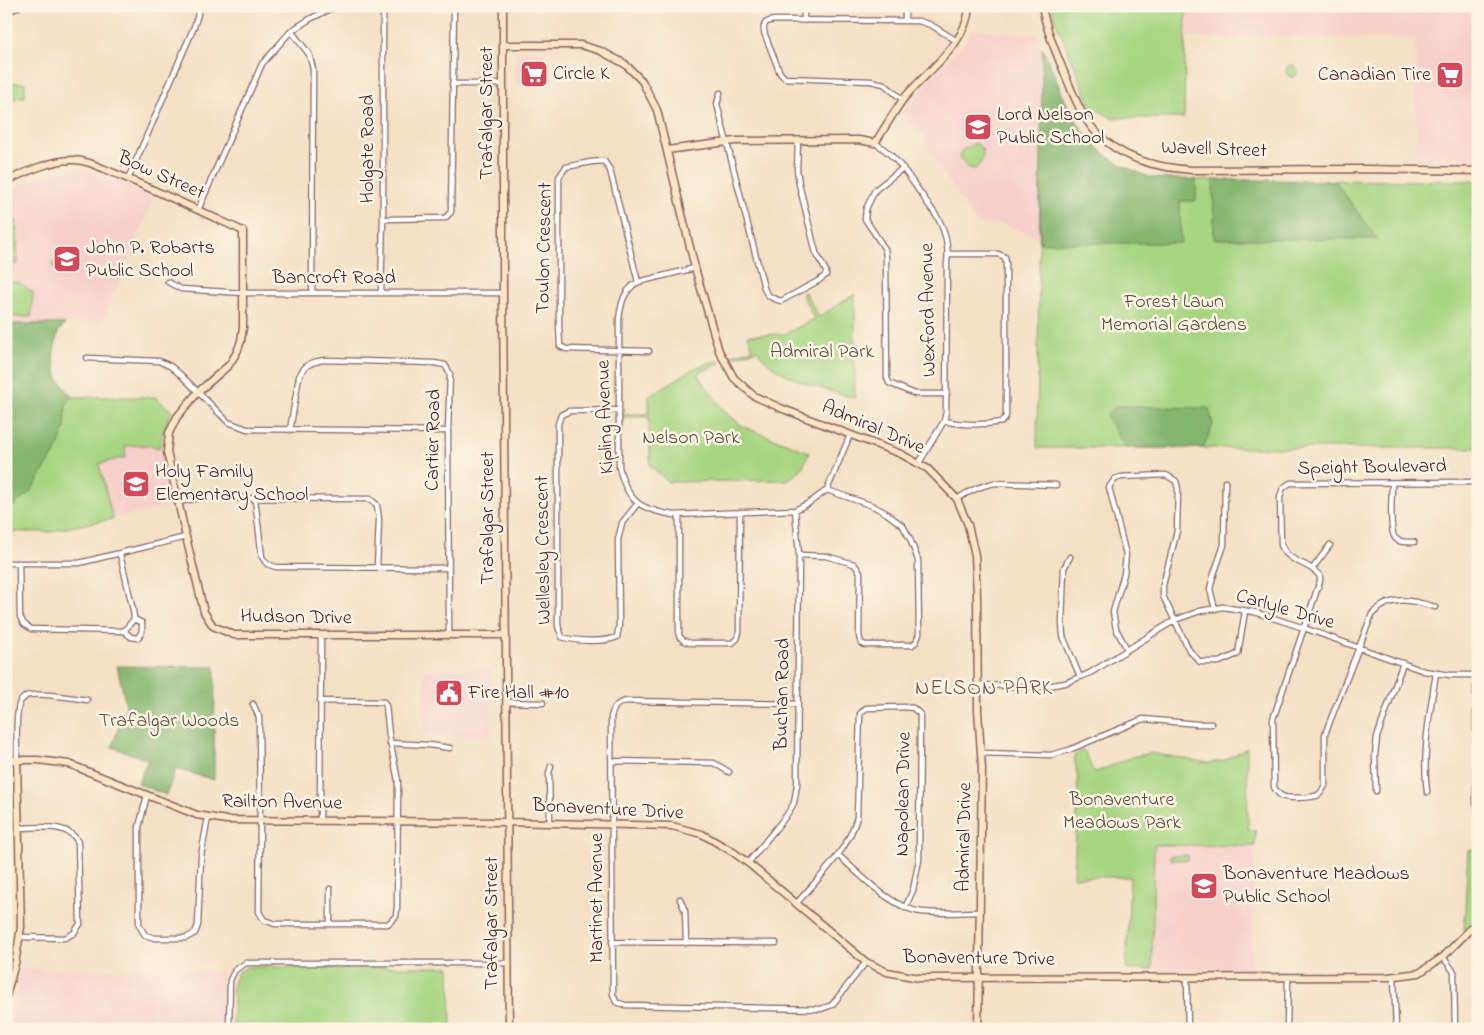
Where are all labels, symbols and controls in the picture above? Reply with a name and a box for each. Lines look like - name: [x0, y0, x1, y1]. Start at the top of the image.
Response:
- street label: Trafalgar Street: [473, 46, 503, 180]
- supermarket icon: Circle K: [519, 59, 549, 89]
- place label: Circle K: [553, 60, 610, 89]
- supermarket icon: Canadian Tire: [1435, 60, 1465, 90]
- place label: Canadian Tire: [1318, 61, 1431, 90]
- street label: Holgate Road: [354, 95, 384, 203]
- place label: Lord Nelson Public School: [997, 101, 1104, 153]
- school or university icon: Lord Nelson Public School: [963, 112, 993, 142]
- street label: Wavell Street: [1161, 134, 1268, 166]
- street label: Bow Street: [112, 144, 209, 208]
- street label: Toulon Crescent: [529, 182, 561, 314]
- place label: John P. Robarts Public School: [86, 234, 215, 286]
- street label: Wexford Avenue: [913, 243, 945, 377]
- school or university icon: John P. Robarts Public School: [52, 244, 82, 274]
- street label: Bancroft Road: [271, 264, 396, 293]
- park label: Forest Lawn Memorial Gardens: [1101, 288, 1247, 340]
- park label: Admiral Park: [770, 338, 874, 367]
- street label: Kipling Avenue: [590, 359, 623, 475]
- street label: Cartier Road: [419, 389, 449, 491]
- street label: Admiral Drive: [817, 393, 929, 463]
- park label: Nelson Park: [642, 424, 740, 453]
- street label: Trafalgar Street: [474, 451, 504, 585]
- street label: Speight Boulevard: [1297, 452, 1447, 485]
- place label: Holy Family Elementary School: [155, 458, 308, 510]
- school or university icon: Holy Family Elementary School: [121, 469, 151, 499]
- street label: Wellesley Crescent: [528, 475, 560, 625]
- street label: Carlyle Drive: [1232, 582, 1338, 638]
- street label: Hudson Drive: [240, 603, 352, 633]
- street label: Buchan Road: [768, 638, 798, 751]
- district label: NELSON PARK: [915, 674, 1053, 704]
- public building icon: Fire Hall #10: [434, 678, 464, 708]
- place label: Fire Hall #10: [467, 679, 570, 708]
- park label: Trafalgar Woods: [99, 707, 239, 737]
- street label: Napolean Drive: [888, 731, 920, 857]
- street label: Admiral Drive: [950, 782, 980, 892]
- park label: Bonaventure Meadows Park: [1063, 786, 1181, 838]
- street label: Railton Avenue: [221, 787, 343, 819]
- street label: Bonaventure Drive: [531, 791, 685, 828]
- street label: Martinet Avenue: [583, 833, 612, 963]
- street label: Trafalgar Street: [478, 856, 508, 990]
- place label: Bonaventure Meadows Public School: [1222, 860, 1410, 912]
- school or university icon: Bonaventure Meadows Public School: [1189, 871, 1219, 901]
- street label: Bonaventure Drive: [902, 943, 1055, 975]

